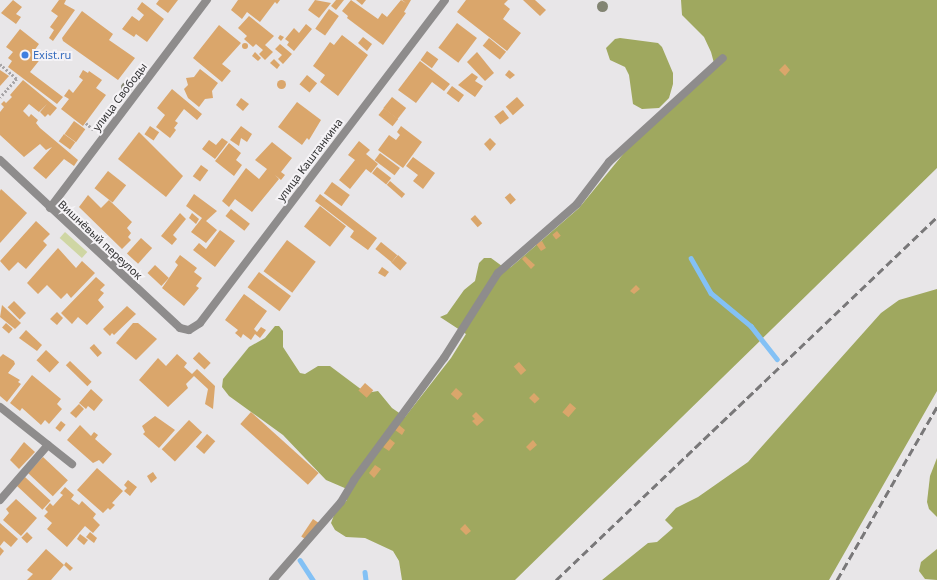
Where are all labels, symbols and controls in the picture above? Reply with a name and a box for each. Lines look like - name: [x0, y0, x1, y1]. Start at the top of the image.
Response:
- place label: Exist.ru: [33, 48, 71, 62]
- marker: Exist.ru: [20, 50, 30, 60]
- street label: улица Свободы: [90, 60, 150, 134]
- street label: улица Каштанкина: [275, 116, 345, 204]
- street label: Вишнёвый переулок: [55, 198, 145, 282]

